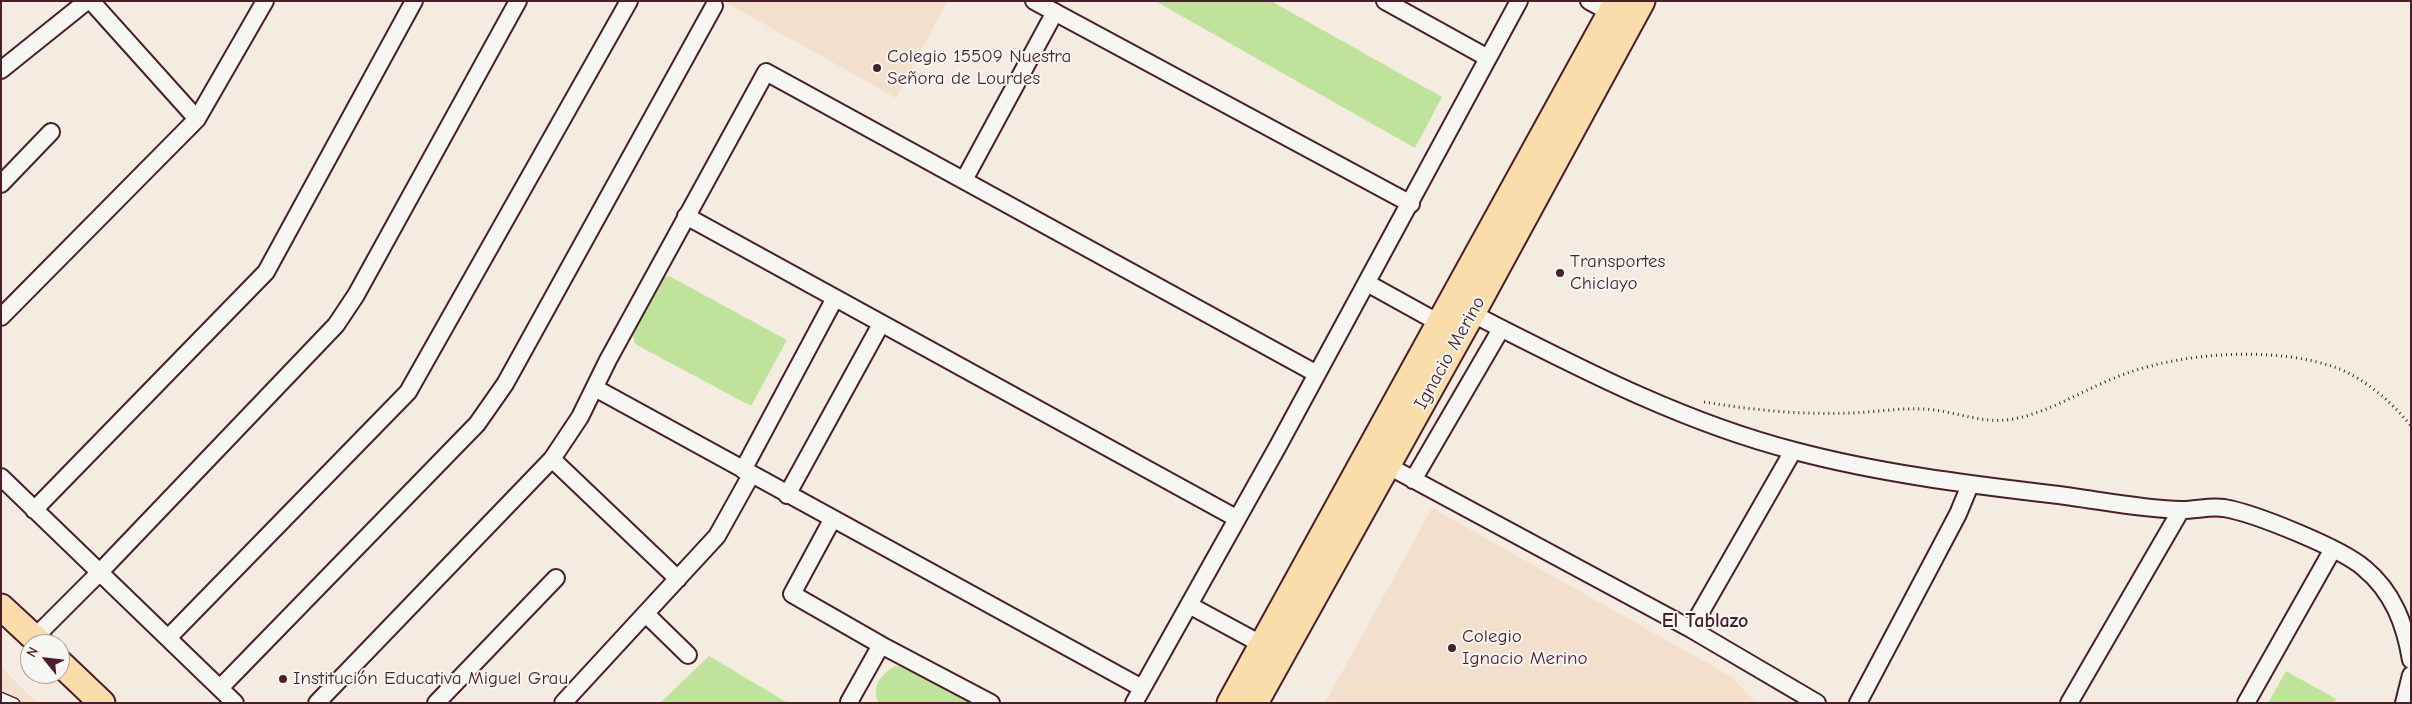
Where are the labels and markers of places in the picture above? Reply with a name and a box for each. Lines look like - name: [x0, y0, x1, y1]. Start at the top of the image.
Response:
- place label: Colegio 15509 Nuestra Señora de Lourdes: [887, 46, 1071, 90]
- marker: Colegio 15509 Nuestra Señora de Lourdes: [871, 62, 883, 74]
- place label: Transportes Chiclayo: [1570, 251, 1665, 295]
- marker: Transportes Chiclayo: [1554, 267, 1566, 279]
- place label: Colegio Ignacio Merino: [1462, 626, 1588, 670]
- marker: Colegio Ignacio Merino: [1446, 642, 1458, 654]
- place label: Institución Educativa Miguel Grau: [293, 668, 568, 690]
- marker: Institución Educativa Miguel Grau: [277, 673, 289, 685]

